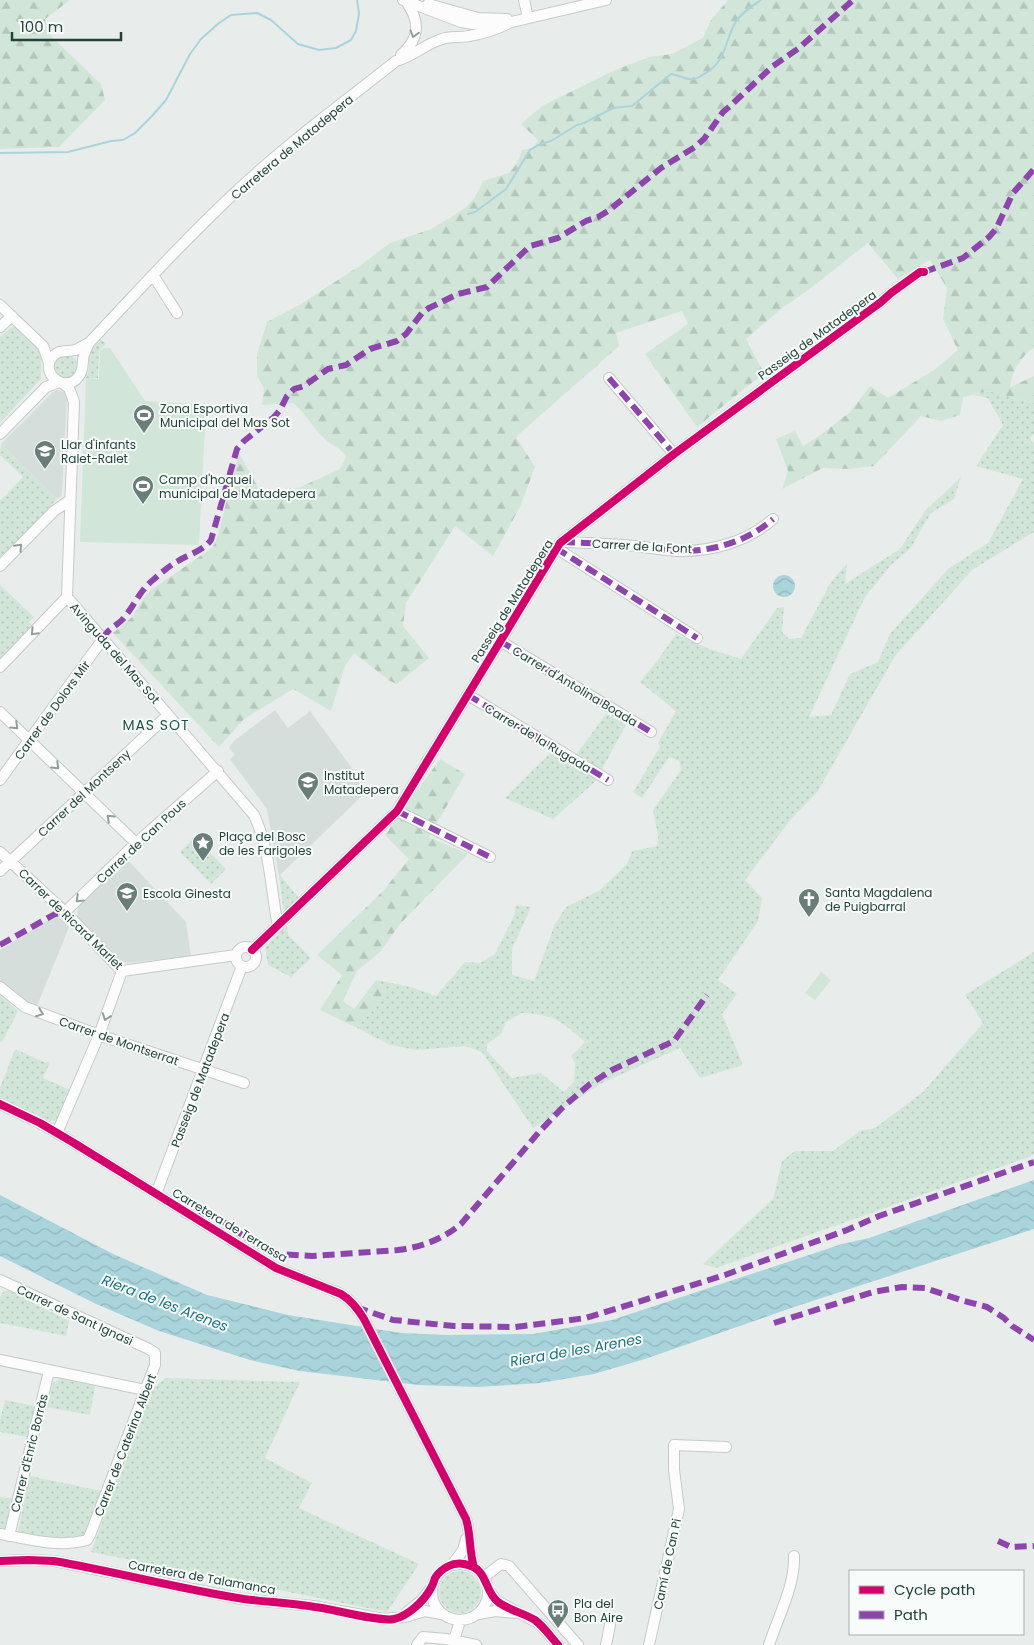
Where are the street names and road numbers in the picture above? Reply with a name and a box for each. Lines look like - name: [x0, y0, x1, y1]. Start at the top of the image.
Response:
- street label: Carretera de Matadepera: [227, 91, 357, 203]
- street label: Passeig de Matadepera: [754, 286, 880, 384]
- street label: Carrer de la Font: [591, 535, 693, 557]
- street label: Passeig de Matadepera: [467, 536, 557, 666]
- street label: Avinguda del Mas Sot: [66, 599, 164, 707]
- street label: Carrer d'Antolina Boada: [509, 642, 641, 730]
- street label: Carrer de Dolors Mir: [10, 657, 94, 763]
- street label: Carrer de la Rugada: [481, 699, 595, 777]
- street label: Carrer del Montseny: [34, 745, 134, 841]
- street label: Carrer de Can Pous: [92, 795, 190, 887]
- street label: Carrer de Ricard Marlet: [15, 864, 127, 974]
- street label: Passeig de Matadepera: [167, 1010, 233, 1150]
- street label: Carrer de Montserrat: [57, 1013, 181, 1069]
- street label: Carretera de Terrassa: [169, 1184, 291, 1266]
- street label: Carrer de Sant Ignasi: [14, 1281, 136, 1349]
- street label: Carrer de Caterina Albert: [90, 1371, 160, 1519]
- street label: Carrer d'Enric Borràs: [6, 1392, 52, 1514]
- street label: Camí de Can Pi: [649, 1517, 685, 1611]
- street label: Carretera de Talamanca: [127, 1556, 277, 1598]

